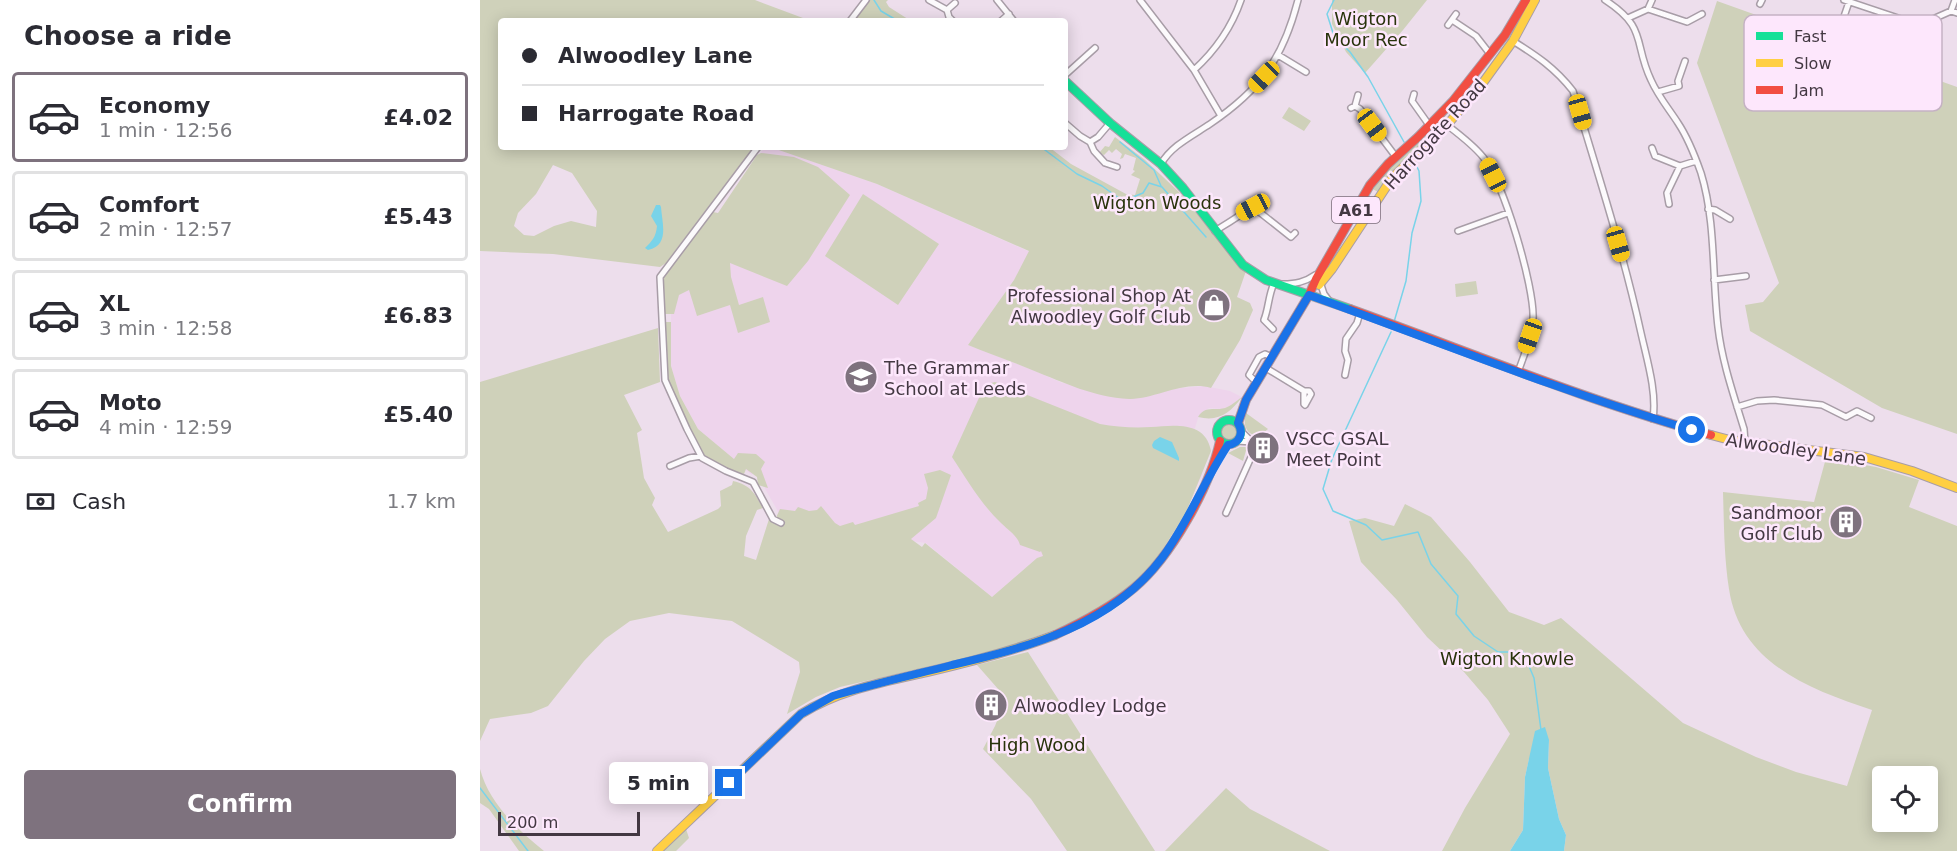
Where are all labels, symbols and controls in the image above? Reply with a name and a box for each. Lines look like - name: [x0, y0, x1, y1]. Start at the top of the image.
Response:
- park label: Wigton Moor Rec: [1324, 8, 1408, 50]
- legend: [1744, 15, 1942, 111]
- text: Choose a ride: [24, 20, 232, 51]
- text: Fast: [1794, 27, 1826, 46]
- text: Alwoodley Lane: [558, 43, 753, 68]
- text: Slow: [1794, 54, 1831, 73]
- car: [1245, 58, 1283, 96]
- street label: Harrogate Road: [1380, 75, 1490, 193]
- text: Jam: [1793, 81, 1824, 100]
- icon: car: [27, 90, 81, 144]
- car: [1566, 92, 1594, 132]
- text: Economy: [99, 93, 210, 118]
- text: Harrogate Road: [558, 101, 754, 126]
- text: £4.02: [383, 105, 453, 130]
- car: [1354, 105, 1390, 145]
- text: 1 min · 12:56: [99, 118, 233, 142]
- car: [1477, 155, 1509, 195]
- icon: car: [27, 189, 81, 243]
- car: [1233, 191, 1273, 223]
- text: Comfort: [99, 192, 199, 217]
- park label: Wigton Woods: [1093, 192, 1221, 213]
- road number: A61: [1332, 197, 1380, 223]
- text: £5.43: [383, 204, 453, 229]
- text: 2 min · 12:57: [99, 217, 233, 241]
- car: [1604, 224, 1632, 264]
- place label: Professional Shop At Alwoodley Golf Club: [1007, 285, 1191, 327]
- shop icon: Professional Shop At Alwoodley Golf Club: [1196, 287, 1232, 323]
- icon: car: [27, 288, 81, 342]
- text: XL: [99, 291, 130, 316]
- text: £6.83: [383, 303, 453, 328]
- text: 3 min · 12:58: [99, 316, 233, 340]
- car: [1516, 316, 1544, 356]
- place label: The Grammar School at Leeds: [883, 357, 1026, 399]
- school or university icon: The Grammar School at Leeds: [843, 359, 879, 395]
- icon: car: [27, 387, 81, 441]
- text: Moto: [99, 390, 162, 415]
- text: £5.40: [383, 402, 453, 427]
- text: 4 min · 12:59: [99, 415, 233, 439]
- route start: [1678, 416, 1705, 443]
- place label: VSCC GSAL Meet Point: [1286, 428, 1389, 470]
- street label: Alwoodley Lane: [1724, 429, 1868, 469]
- building icon: VSCC GSAL Meet Point: [1245, 430, 1281, 466]
- icon: cash: [24, 485, 57, 518]
- text: Cash: [72, 489, 126, 514]
- text: 1.7 km: [387, 489, 456, 513]
- place label: Sandmoor Golf Club: [1731, 502, 1824, 544]
- building icon: Sandmoor Golf Club: [1828, 504, 1864, 540]
- park label: Wigton Knowle: [1440, 648, 1574, 669]
- building icon: Alwoodley Lodge: [973, 687, 1009, 723]
- place label: Alwoodley Lodge: [1014, 695, 1167, 716]
- park label: High Wood: [988, 734, 1086, 755]
- callout: 5 min: [609, 762, 708, 804]
- map controls: [1872, 766, 1938, 832]
- button: locate: [1872, 766, 1938, 832]
- route end: [715, 769, 742, 796]
- button: Confirm: [24, 770, 456, 839]
- text: 5 min: [627, 771, 690, 795]
- scale bar: [498, 809, 640, 836]
- text: 200 m: [507, 813, 558, 832]

